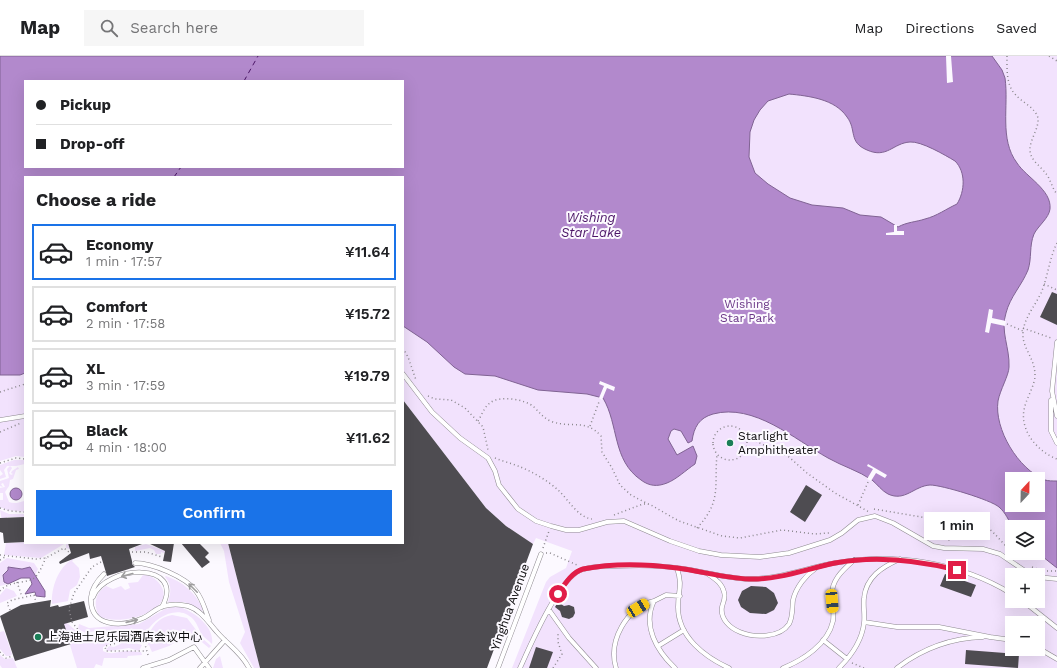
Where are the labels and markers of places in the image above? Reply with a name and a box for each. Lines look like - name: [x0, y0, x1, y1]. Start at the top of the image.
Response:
- place label: Starlight Amphitheater: [738, 429, 818, 457]
- marker: Starlight Amphitheater: [725, 438, 735, 448]
- place label: 上海迪士尼乐园酒店会议中心: [46, 630, 202, 644]
- marker: 上海迪士尼乐园酒店会议中心: [33, 632, 43, 642]

